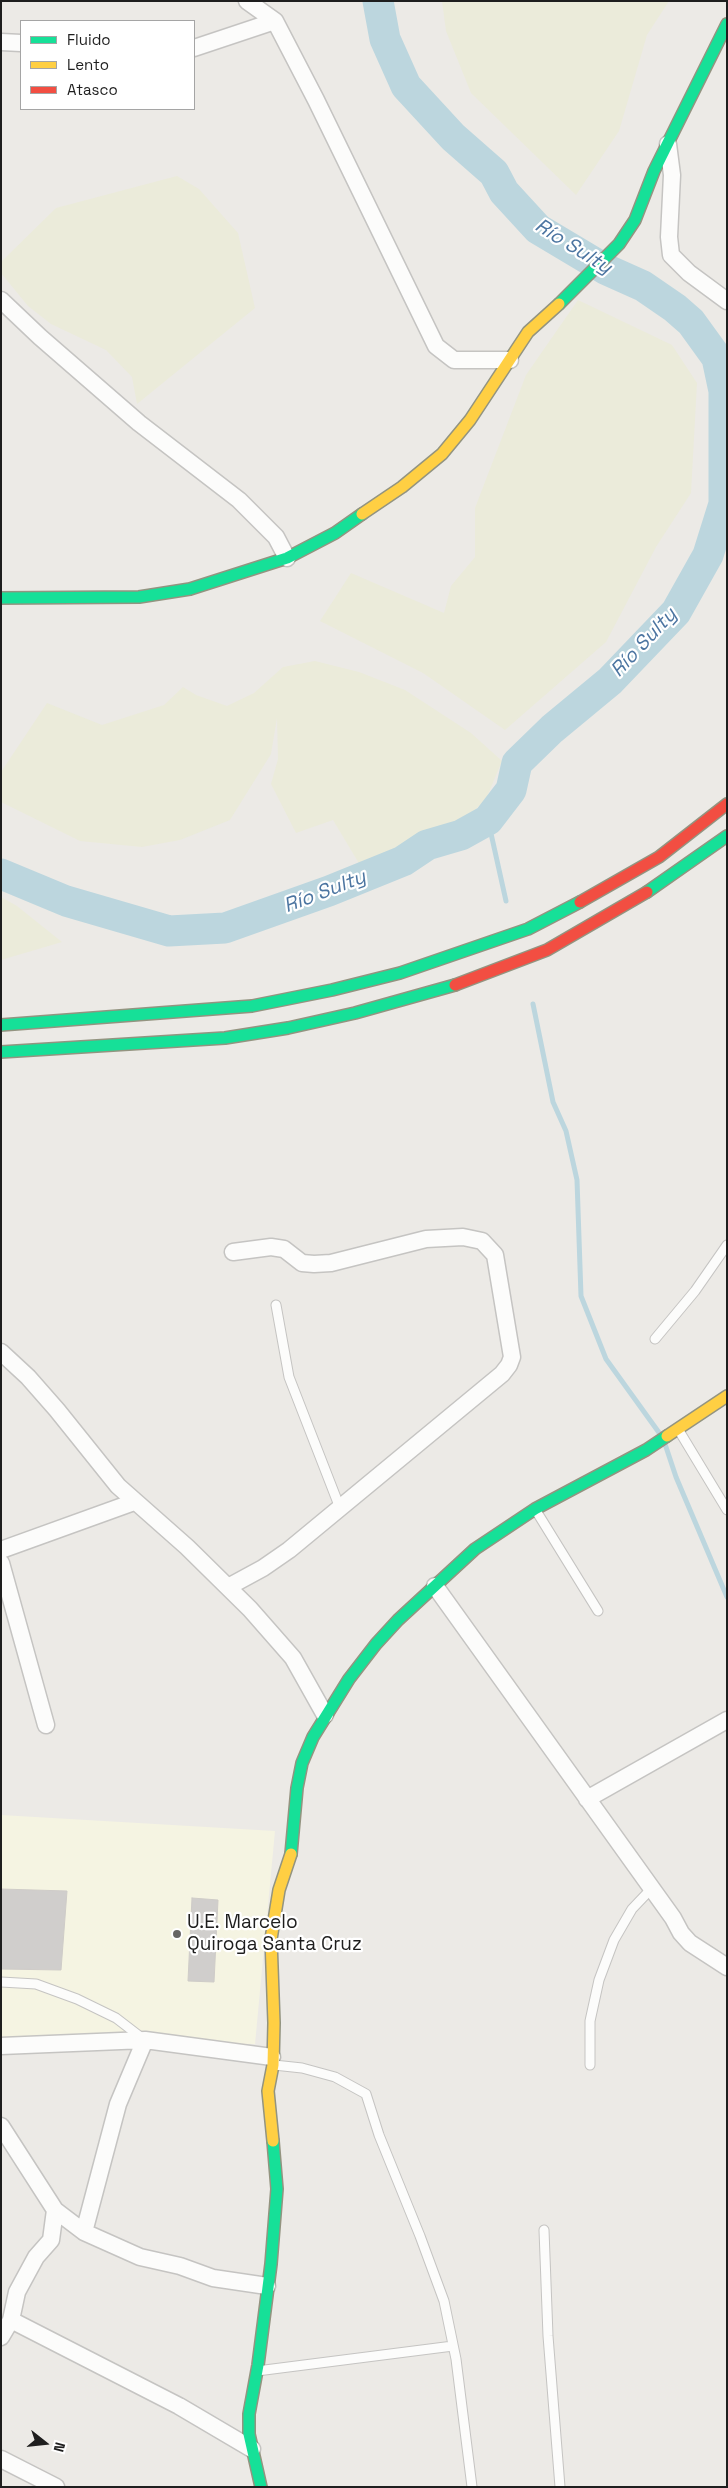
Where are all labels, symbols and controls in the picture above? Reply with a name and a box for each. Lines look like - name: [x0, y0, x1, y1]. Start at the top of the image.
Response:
- legend: [20, 20, 195, 110]
- text: Fluido: [67, 30, 111, 49]
- text: Lento: [67, 55, 109, 74]
- text: Atasco: [67, 80, 118, 99]
- water label: Río Sulty: [530, 214, 616, 280]
- water label: Río Sulty: [606, 603, 682, 683]
- water label: Río Sulty: [281, 865, 369, 919]
- place label: U.E. Marcelo Quiroga Santa Cruz: [187, 1912, 362, 1956]
- marker: U.E. Marcelo Quiroga Santa Cruz: [171, 1928, 183, 1940]
- north arrow: [20, 2418, 70, 2468]
- text: N: [49, 2440, 69, 2454]

